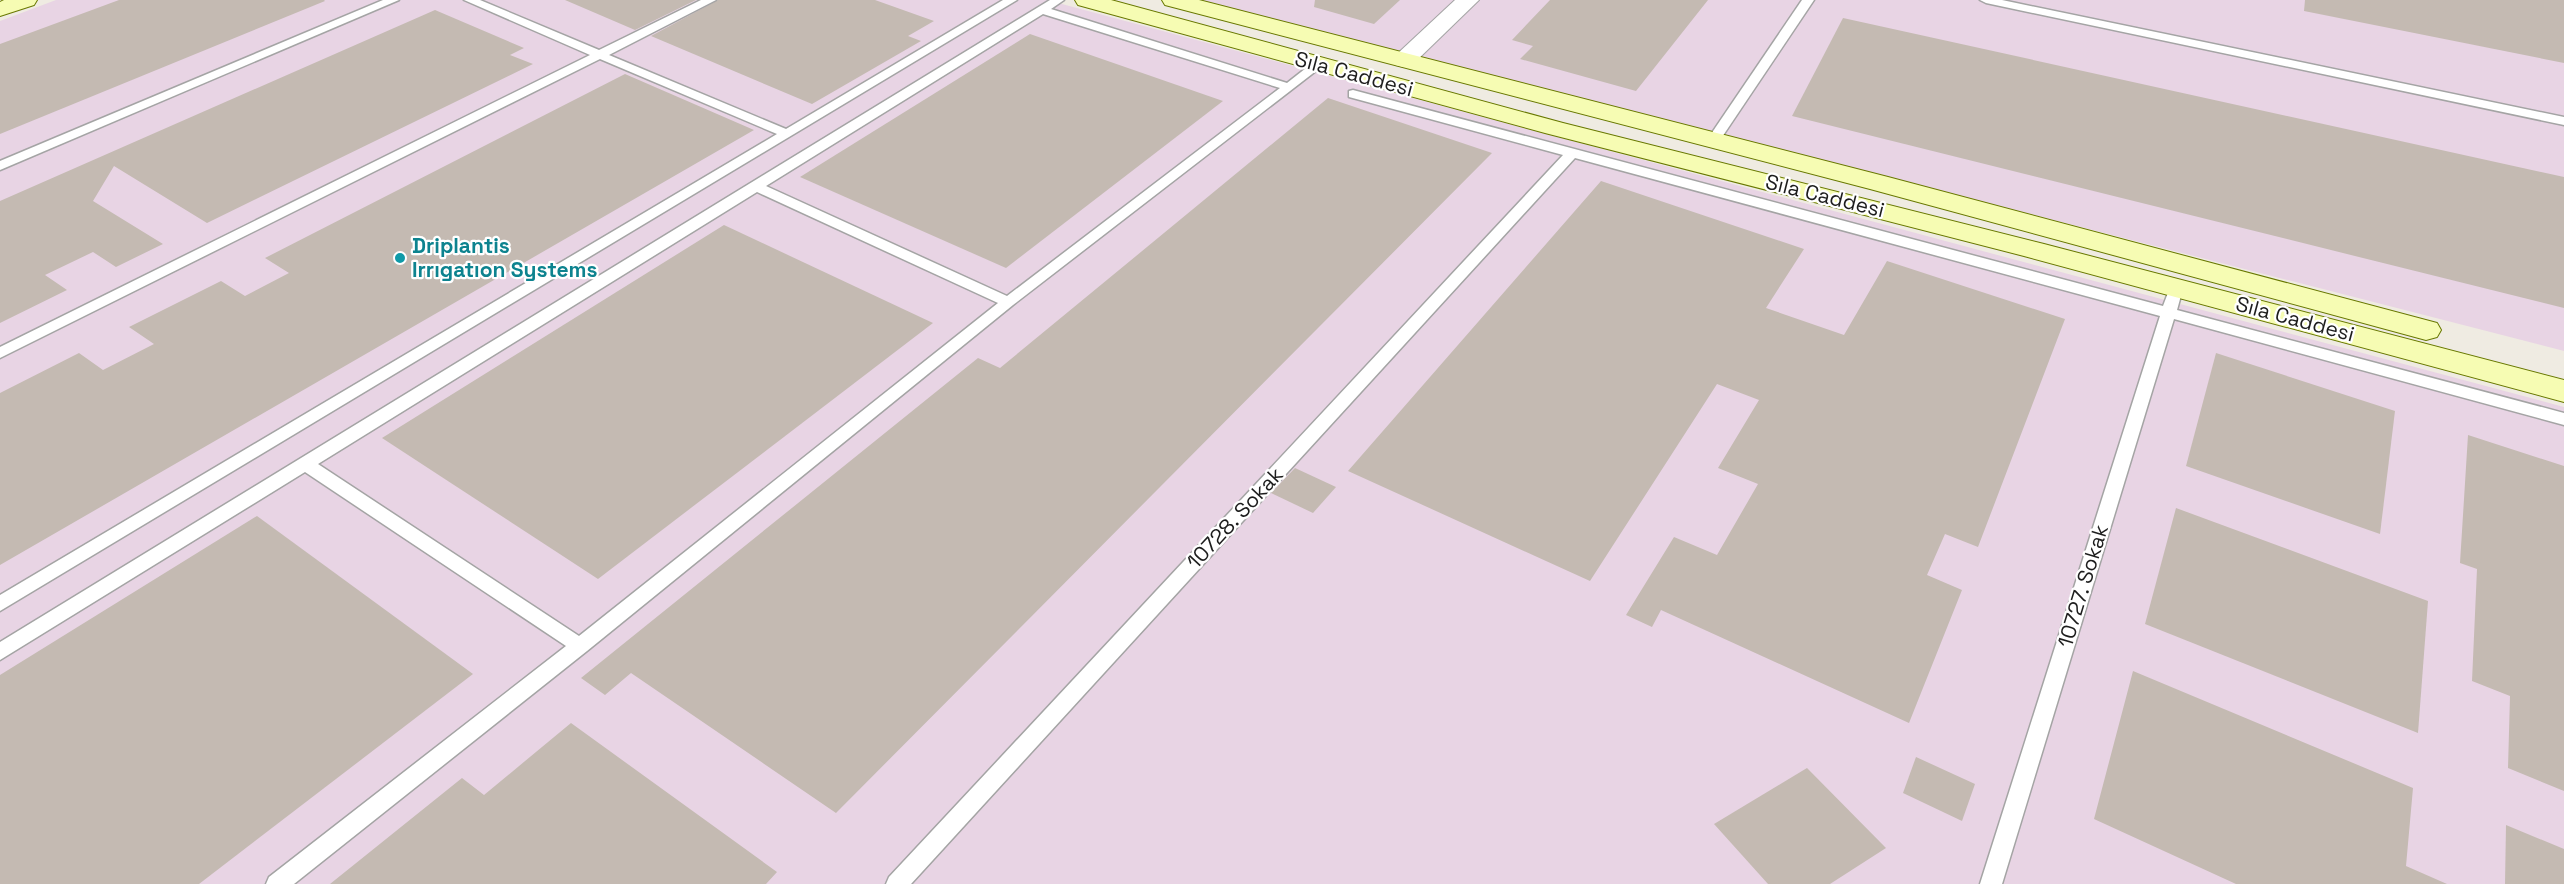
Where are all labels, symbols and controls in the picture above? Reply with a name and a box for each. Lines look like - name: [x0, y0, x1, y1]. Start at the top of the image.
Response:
- street label: Sıla Caddesi: [1292, 45, 1416, 102]
- street label: Sıla Caddesi: [1763, 168, 1887, 223]
- place label: Driplantis Irrıgatıon Systems: [412, 232, 598, 283]
- marker: Driplantis Irrıgatıon Systems: [393, 251, 407, 265]
- street label: Sıla Caddesi: [2233, 290, 2357, 347]
- street label: 10728. Sokak: [1181, 461, 1289, 574]
- street label: 10727. Sokak: [2051, 521, 2114, 650]

